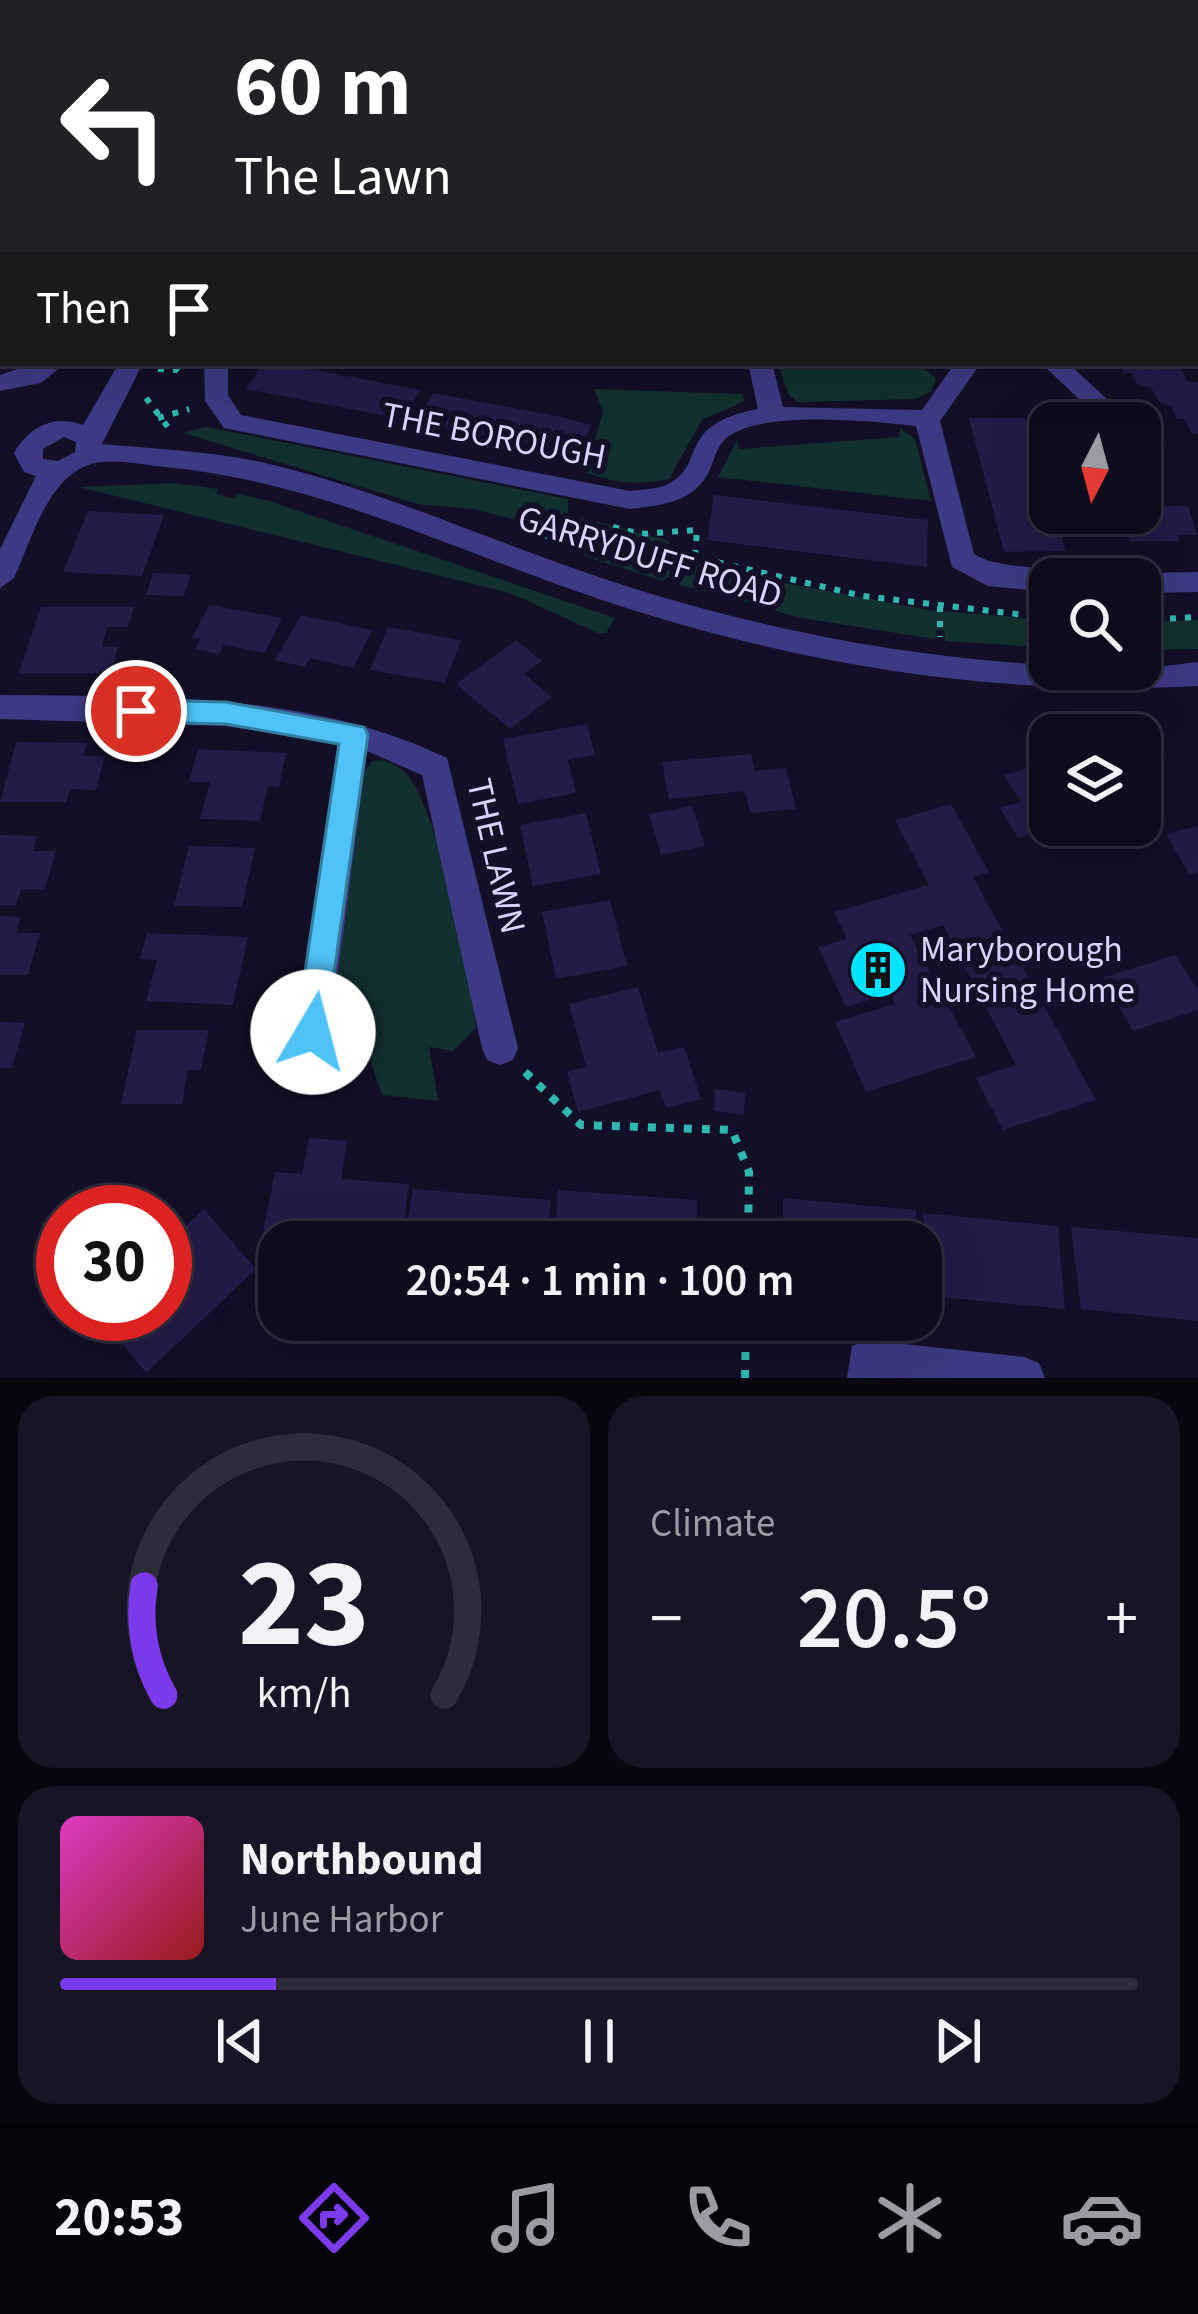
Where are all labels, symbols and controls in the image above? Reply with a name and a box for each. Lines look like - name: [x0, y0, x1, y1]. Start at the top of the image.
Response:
- text: 60 m: [234, 28, 412, 148]
- icon: left: [36, 48, 192, 204]
- text: The Lawn: [234, 139, 452, 216]
- icon: arrive: [156, 276, 222, 342]
- text: Then: [36, 277, 132, 341]
- street label: THE BOROUGH: [378, 389, 610, 483]
- north arrow: [1029, 402, 1161, 534]
- map controls: [1029, 402, 1161, 846]
- street label: GARRYDUFF ROAD: [512, 493, 788, 621]
- button: search: [1029, 558, 1161, 690]
- pin: [85, 660, 187, 762]
- icon: arrive: [103, 678, 169, 744]
- button: layers: [1029, 714, 1161, 846]
- street label: THE LAWN: [453, 773, 539, 939]
- place label: Maryborough Nursing Home: [920, 924, 1135, 1016]
- building icon: Maryborough Nursing Home: [847, 939, 909, 1001]
- position arrow: [250, 969, 376, 1095]
- speed limit sign: 30: [36, 1185, 192, 1341]
- text: 20:54 · 1 min · 100 m: [406, 1249, 794, 1313]
- text: Climate: [650, 1496, 775, 1552]
- text: 23: [238, 1516, 370, 1694]
- text: 20.5°: [797, 1555, 991, 1683]
- text: −: [650, 1572, 683, 1666]
- text: +: [1105, 1572, 1138, 1666]
- text: km/h: [256, 1663, 352, 1724]
- text: Northbound: [240, 1828, 484, 1892]
- text: June Harbor: [240, 1892, 443, 1948]
- icon: previous: [207, 2008, 273, 2074]
- icon: pause: [566, 2008, 632, 2074]
- icon: next: [925, 2008, 991, 2074]
- icon: directions: [292, 2176, 376, 2260]
- icon: music: [484, 2176, 568, 2260]
- icon: phone: [676, 2176, 760, 2260]
- icon: climate: [868, 2176, 952, 2260]
- icon: car: [1060, 2176, 1144, 2260]
- text: 20:53: [54, 2180, 184, 2257]

